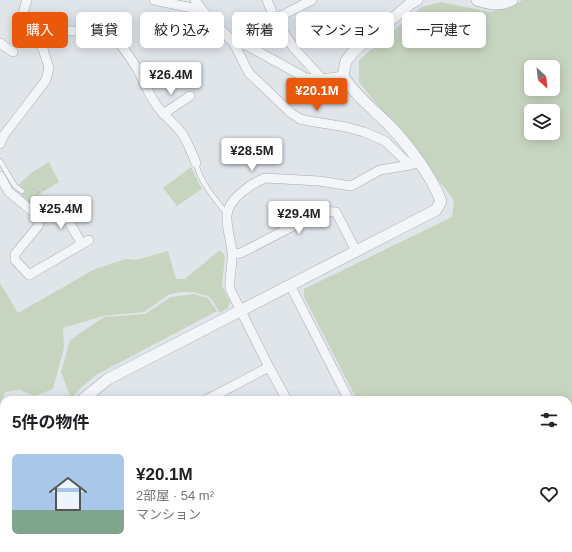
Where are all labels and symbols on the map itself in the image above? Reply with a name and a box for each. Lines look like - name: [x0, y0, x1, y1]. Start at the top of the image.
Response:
- north arrow: [524, 60, 560, 96]
- pin: ¥26.4M: [138, 62, 204, 96]
- pin: ¥20.1M: [284, 78, 350, 112]
- pin: ¥28.5M: [219, 138, 285, 172]
- pin: ¥25.4M: [28, 196, 94, 230]
- pin: ¥29.4M: [266, 201, 332, 235]

